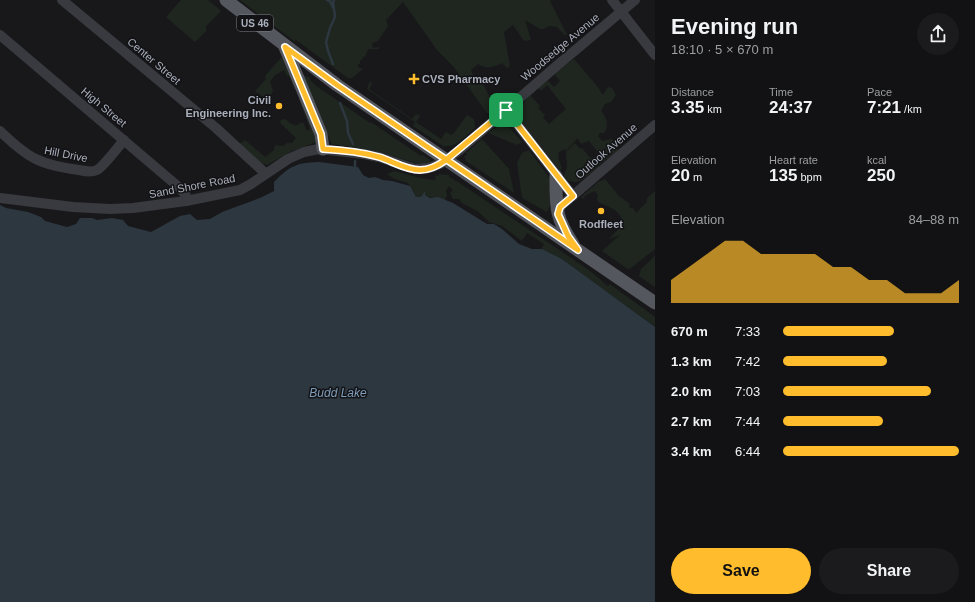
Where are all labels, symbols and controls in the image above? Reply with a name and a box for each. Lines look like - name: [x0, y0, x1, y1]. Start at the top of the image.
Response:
- street label: Woodsedge Avenue: [519, 11, 601, 83]
- button: share: [917, 13, 959, 55]
- text: Evening run: [671, 14, 798, 39]
- road number: US 46: [237, 15, 273, 31]
- street label: Center Street: [125, 35, 183, 87]
- text: 18:10 · 5 × 670 m: [671, 42, 773, 57]
- place label: CVS Pharmacy: [422, 73, 501, 85]
- marker: CVS Pharmacy: [409, 74, 419, 84]
- street label: High Street: [79, 85, 129, 129]
- text: Distance: [671, 86, 714, 98]
- text: Time: [769, 86, 793, 98]
- text: Pace: [867, 86, 892, 98]
- pin: [489, 93, 523, 127]
- place label: Civil Engineering Inc.: [185, 94, 271, 119]
- text: 3.35: [671, 98, 704, 117]
- text: 24:37: [769, 98, 812, 117]
- text: 7:21: [867, 98, 901, 117]
- icon: arrive: [495, 99, 517, 121]
- marker: Civil Engineering Inc.: [274, 101, 284, 111]
- text: km: [704, 103, 722, 115]
- text: /km: [901, 103, 922, 115]
- street label: Outlook Avenue: [573, 121, 639, 181]
- street label: Hill Drive: [43, 144, 89, 164]
- text: Elevation: [671, 154, 716, 166]
- text: Heart rate: [769, 154, 818, 166]
- text: kcal: [867, 154, 887, 166]
- text: 20: [671, 166, 690, 185]
- text: 135: [769, 166, 797, 185]
- text: 250: [867, 166, 895, 185]
- text: m: [690, 171, 702, 183]
- text: bpm: [797, 171, 822, 183]
- street label: Sand Shore Road: [148, 172, 236, 200]
- marker: Rodfleet: [596, 206, 606, 216]
- text: Elevation: [671, 212, 724, 227]
- text: 84–88 m: [908, 212, 959, 227]
- place label: Rodfleet: [579, 218, 623, 230]
- text: 670 m: [671, 324, 708, 339]
- text: 7:33: [735, 324, 760, 339]
- text: 1.3 km: [671, 354, 711, 369]
- text: 7:42: [735, 354, 760, 369]
- text: 2.0 km: [671, 384, 711, 399]
- text: 7:03: [735, 384, 760, 399]
- water label: Budd Lake: [309, 386, 367, 400]
- text: 2.7 km: [671, 414, 711, 429]
- text: 7:44: [735, 414, 760, 429]
- text: 3.4 km: [671, 444, 711, 459]
- text: 6:44: [735, 444, 760, 459]
- button: Save: [671, 548, 811, 594]
- button: Share: [819, 548, 959, 594]

